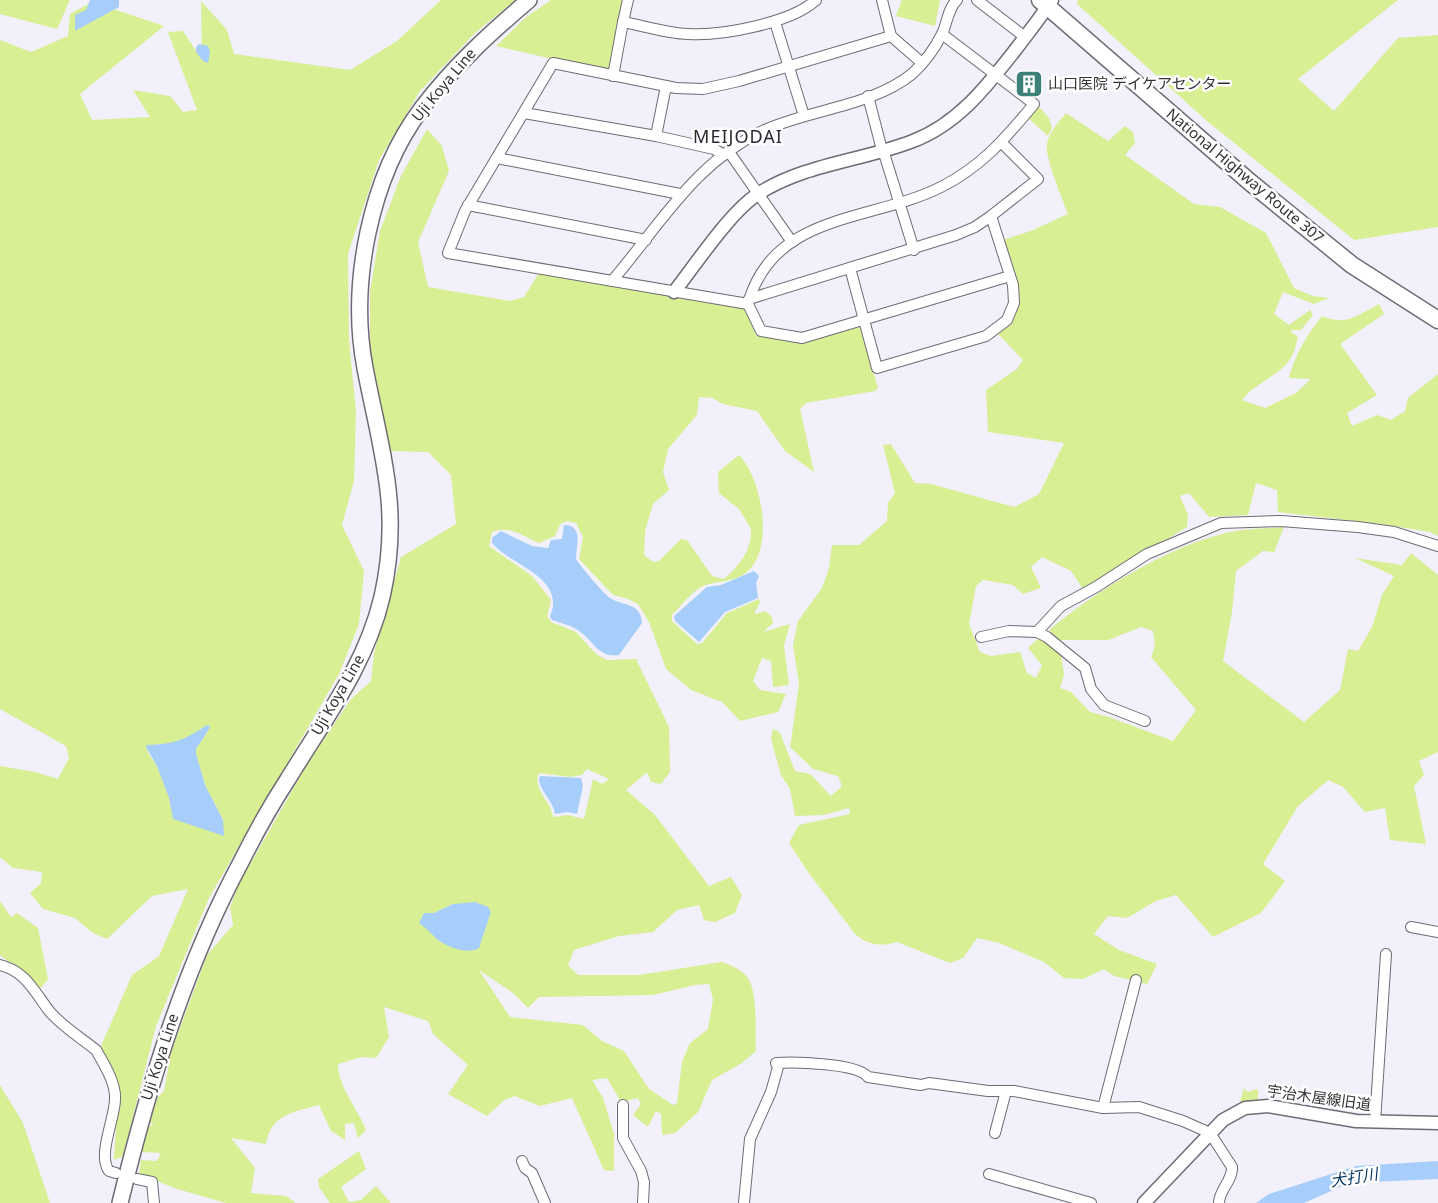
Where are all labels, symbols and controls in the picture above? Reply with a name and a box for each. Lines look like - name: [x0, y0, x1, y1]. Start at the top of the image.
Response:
- street label: Uji Koya Line: [407, 43, 480, 125]
- building icon: 山口医院 デイケアセンター: [1014, 69, 1044, 99]
- place label: 山口医院 デイケアセンター: [1048, 73, 1232, 93]
- street label: National Highway Route 307: [1163, 103, 1329, 247]
- district label: MEIJODAI: [693, 124, 783, 148]
- street label: Uji Koya Line: [306, 650, 368, 739]
- street label: Uji Koya Line: [136, 1011, 182, 1103]
- street label: 宇治木屋線旧道: [1266, 1080, 1373, 1114]
- water label: 犬打川: [1329, 1162, 1381, 1192]

